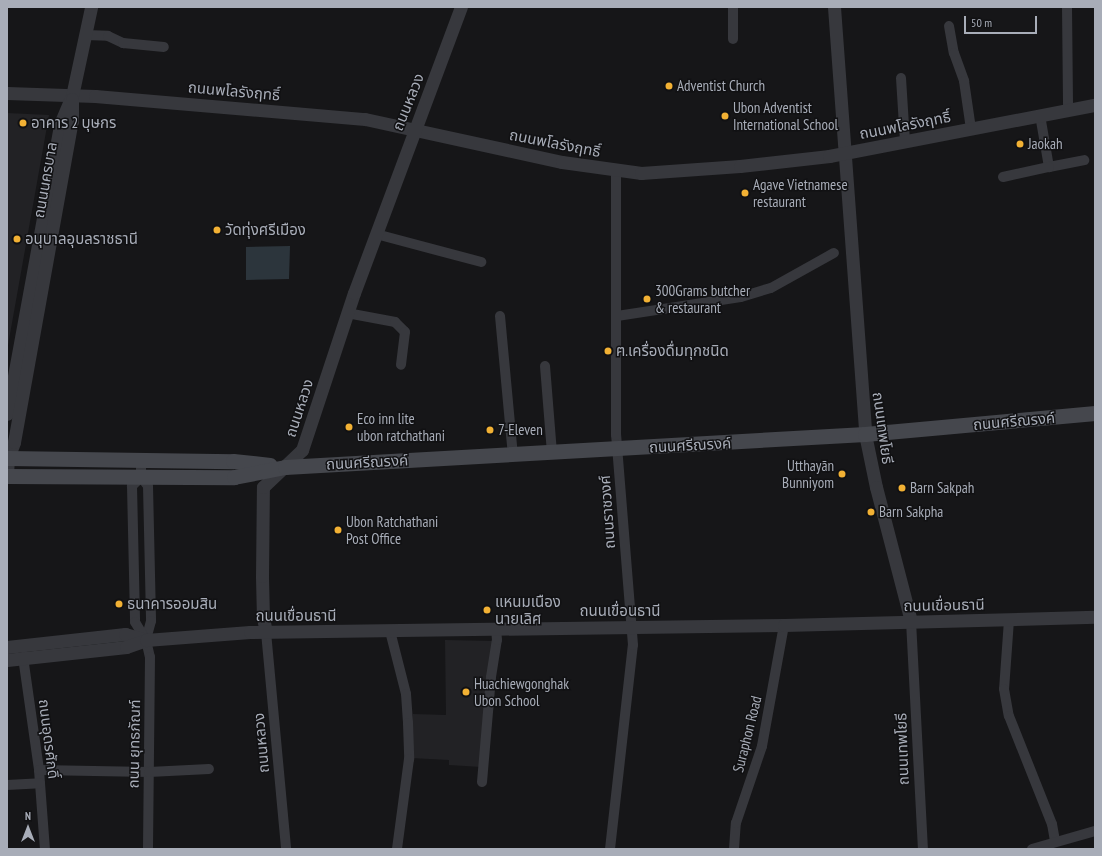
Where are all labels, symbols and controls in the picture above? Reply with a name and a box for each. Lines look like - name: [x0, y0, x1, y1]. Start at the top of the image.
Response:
- scale bar: [966, 8, 1039, 34]
- text: 50 m: [971, 15, 992, 30]
- street label: ถนนหลวง: [388, 71, 428, 133]
- place label: Adventist Church: [677, 77, 765, 95]
- street label: ถนนพโลรังฤทธิ์: [187, 78, 281, 104]
- marker: Adventist Church: [664, 81, 674, 91]
- place label: Ubon Adventist International School: [733, 98, 838, 133]
- street label: ถนนพโลรังฤทธิ์: [858, 107, 952, 143]
- marker: Ubon Adventist International School: [720, 111, 730, 121]
- place label: อาคาร 2 บุษกร: [31, 114, 116, 132]
- marker: อาคาร 2 บุษกร: [18, 118, 28, 128]
- street label: ถนนพโลรังฤทธิ์: [508, 125, 602, 161]
- place label: Jaokah: [1028, 135, 1063, 153]
- marker: Jaokah: [1015, 139, 1025, 149]
- street label: ถนนนครบาล: [29, 141, 61, 219]
- place label: Agave Vietnamese restaurant: [753, 175, 848, 210]
- marker: Agave Vietnamese restaurant: [740, 188, 750, 198]
- place label: วัดทุ่งศรีเมือง: [225, 221, 306, 239]
- marker: วัดทุ่งศรีเมือง: [212, 225, 222, 235]
- place label: อนุบาลอุบลราชธานี: [25, 230, 138, 248]
- marker: อนุบาลอุบลราชธานี: [12, 234, 22, 244]
- place label: 300Grams butcher & restaurant: [655, 281, 750, 316]
- marker: 300Grams butcher & restaurant: [642, 294, 652, 304]
- place label: ฅ.เครื่องดื่มทุกชนิด: [616, 342, 729, 360]
- marker: ฅ.เครื่องดื่มทุกชนิด: [603, 346, 613, 356]
- street label: ถนนหลวง: [281, 377, 317, 439]
- street label: ถนนเทพโยธี: [869, 391, 897, 465]
- street label: ถนนศรีณรงค์: [972, 408, 1056, 434]
- place label: Eco inn lite ubon ratchathani: [357, 409, 445, 444]
- place label: 7-Eleven: [498, 421, 543, 439]
- marker: Eco inn lite ubon ratchathani: [344, 422, 354, 432]
- marker: 7-Eleven: [485, 425, 495, 435]
- street label: ถนนศรีณรงค์: [648, 434, 732, 456]
- street label: ถนนศรีณรงค์: [325, 451, 409, 473]
- place label: Utthayān Bunniyom: [782, 456, 834, 491]
- marker: Utthayān Bunniyom: [837, 469, 847, 479]
- street label: ถนนราชวงศ์: [595, 474, 619, 550]
- place label: Barn Sakpah: [910, 479, 974, 497]
- marker: Barn Sakpah: [897, 483, 907, 493]
- place label: Barn Sakpha: [879, 503, 943, 521]
- marker: Barn Sakpha: [866, 507, 876, 517]
- place label: Ubon Ratchathani Post Office: [346, 512, 438, 547]
- marker: Ubon Ratchathani Post Office: [333, 525, 343, 535]
- place label: แหนมเนือง นายเลิศ: [495, 592, 561, 627]
- place label: ธนาคารออมสิน: [127, 595, 217, 613]
- street label: ถนนเขื่อนธานี: [903, 595, 985, 615]
- marker: ธนาคารออมสิน: [114, 599, 124, 609]
- street label: ถนนเขื่อนธานี: [579, 602, 661, 620]
- marker: แหนมเนือง นายเลิศ: [482, 605, 492, 615]
- street label: ถนนเขื่อนธานี: [255, 607, 337, 625]
- place label: Huachiewgonghak Ubon School: [474, 674, 569, 709]
- marker: Huachiewgonghak Ubon School: [461, 687, 471, 697]
- street label: Suraphon Road: [729, 694, 765, 774]
- street label: ถนนอุดรศักดิ์: [35, 698, 63, 780]
- street label: ถนน ยุทธภัณฑ์: [124, 699, 144, 789]
- street label: ถนนหลวง: [249, 712, 273, 774]
- street label: ถนนเทพโยธี: [892, 712, 912, 786]
- north arrow: [8, 808, 48, 848]
- text: N: [25, 809, 31, 823]

